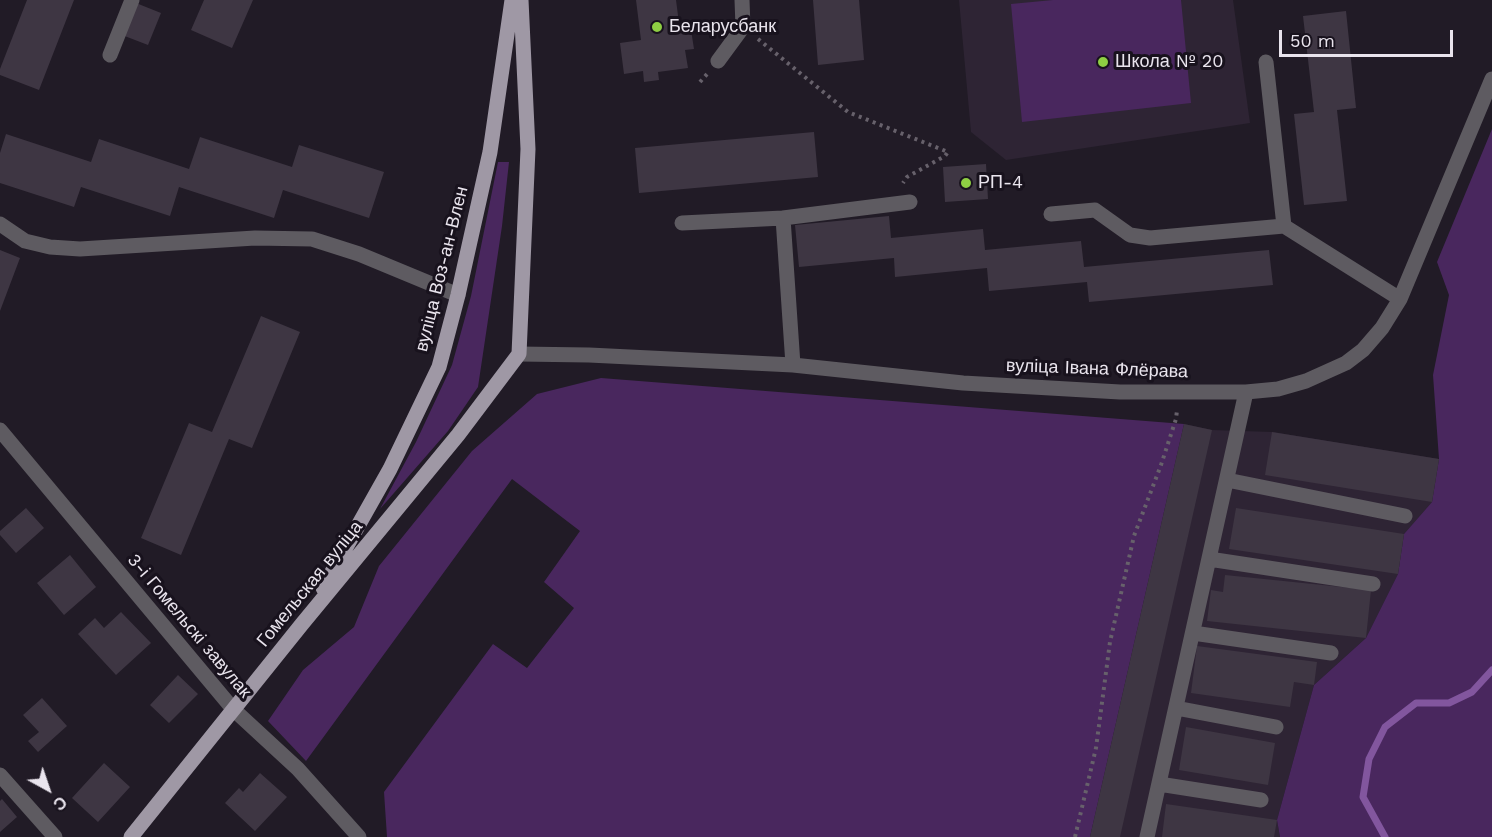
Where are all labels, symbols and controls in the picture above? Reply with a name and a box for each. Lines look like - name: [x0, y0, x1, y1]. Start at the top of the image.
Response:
- place label: Беларусбанк: [669, 16, 776, 38]
- scale bar: [1282, 18, 1456, 56]
- marker: Беларусбанк: [650, 20, 664, 34]
- text: 50 m: [1290, 30, 1335, 51]
- place label: Школа № 20: [1115, 51, 1223, 73]
- marker: Школа № 20: [1096, 55, 1110, 69]
- place label: РП-4: [978, 172, 1023, 194]
- marker: РП-4: [959, 176, 973, 190]
- street label: вуліца Воз-ан-Влен: [411, 184, 473, 354]
- street label: вуліца Івана Флёрава: [1006, 355, 1188, 383]
- street label: Гомельская вуліца: [253, 517, 367, 651]
- street label: 3-і Гомельскі завулак: [122, 550, 256, 702]
- north arrow: [18, 759, 78, 819]
- text: С: [49, 792, 70, 814]

